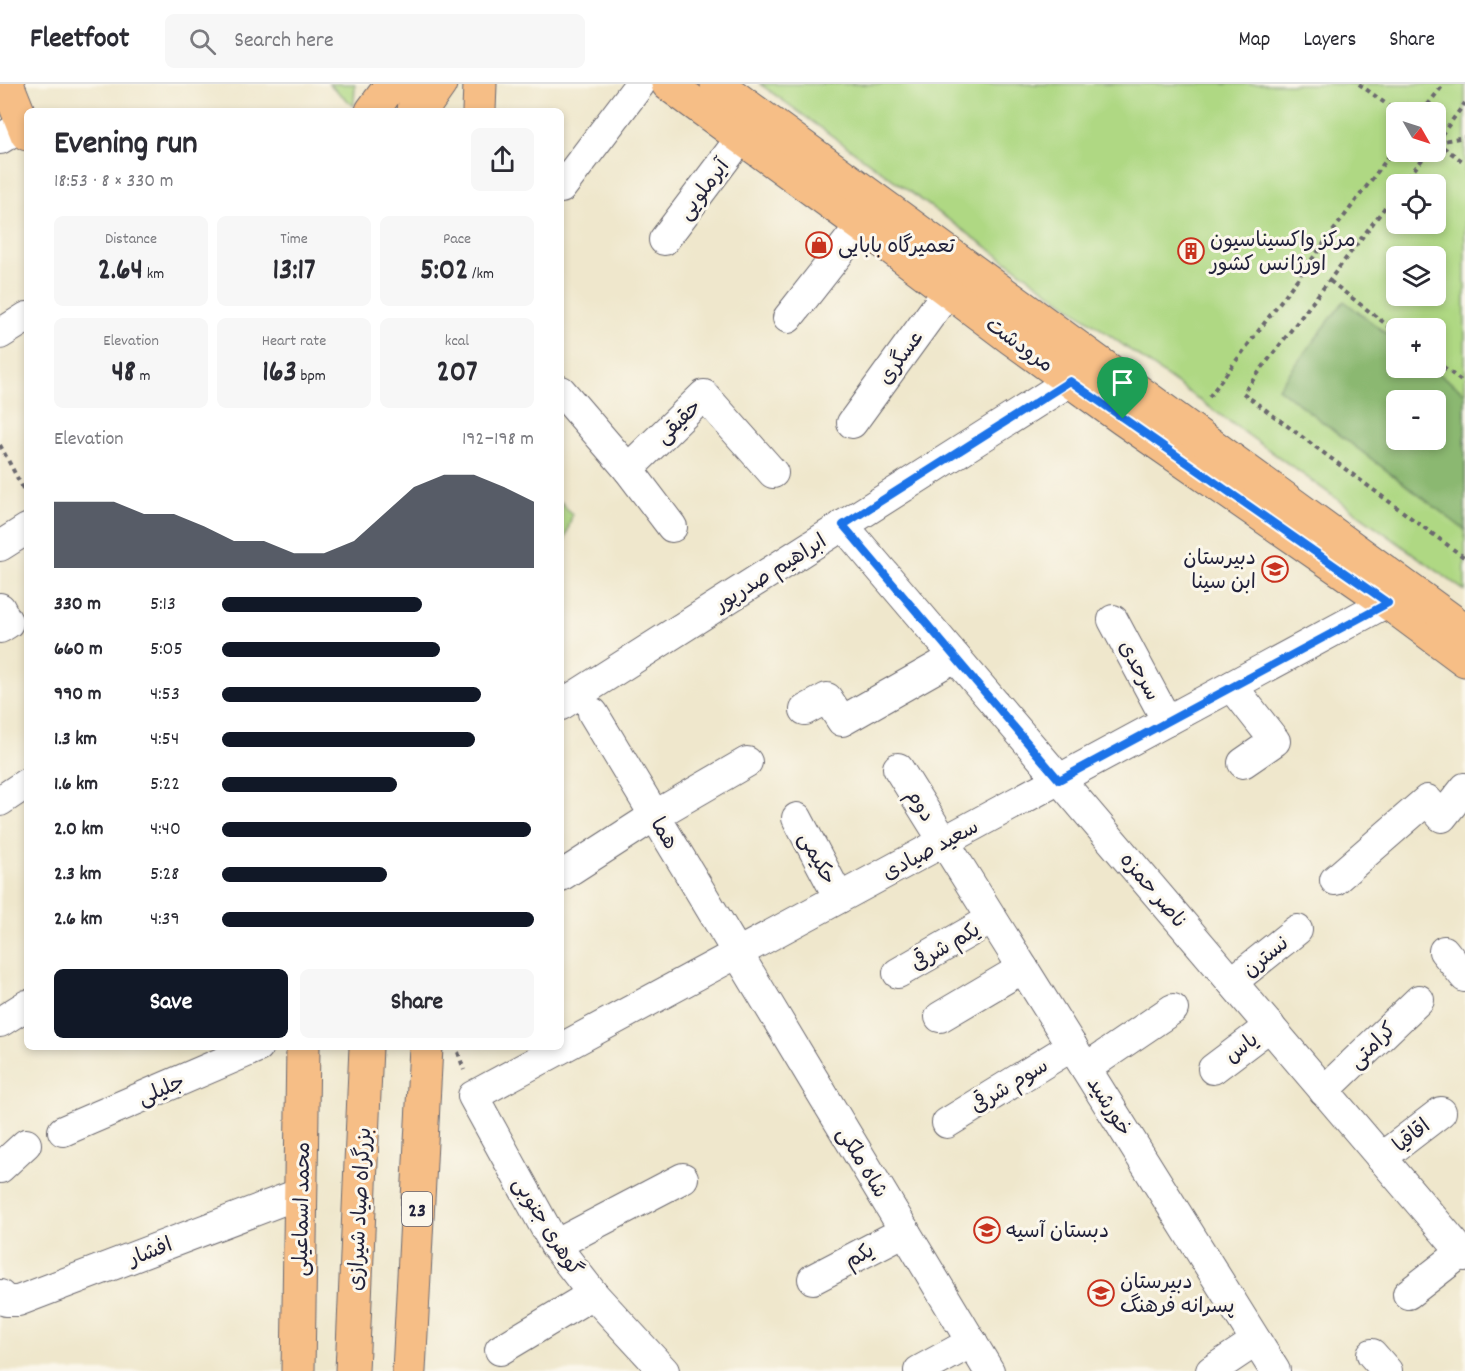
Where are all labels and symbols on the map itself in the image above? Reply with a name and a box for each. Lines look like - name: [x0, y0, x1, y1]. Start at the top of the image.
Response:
- north arrow: [1386, 102, 1446, 162]
- street label: آیرملویی: [672, 153, 739, 228]
- place label: مرکز واکسیناسیون اورژانس کشور: [1208, 227, 1356, 281]
- shop icon: تعمیرگاه بابایی: [804, 230, 834, 260]
- place label: تعمیرگاه بابایی: [838, 233, 956, 263]
- building icon: مرکز واکسیناسیون اورژانس کشور: [1176, 236, 1206, 266]
- street label: مرودشت: [978, 311, 1058, 381]
- street label: عسگری: [872, 325, 932, 392]
- pin: [1097, 357, 1148, 419]
- street label: حقیقی: [650, 394, 710, 453]
- street label: ابراهیم صدرپور: [708, 528, 833, 622]
- place label: دبیرستان ابن سینا: [1183, 545, 1256, 599]
- school or university icon: دبیرستان ابن سینا: [1260, 554, 1290, 584]
- street label: سرحدی: [1109, 636, 1166, 707]
- street label: دوم: [897, 784, 940, 829]
- street label: هما: [641, 813, 684, 856]
- street label: سعید صیادی: [878, 814, 985, 890]
- street label: حکیمی: [789, 828, 842, 891]
- street label: ناصر حمزه: [1111, 847, 1193, 937]
- street label: یکم شرقی: [906, 916, 987, 981]
- street label: نسترن: [1237, 930, 1297, 986]
- street label: کرامتی: [1344, 1017, 1405, 1077]
- street label: یاس: [1220, 1027, 1266, 1072]
- street label: سوم شرقی: [965, 1052, 1055, 1123]
- street label: جلیلی: [134, 1068, 190, 1115]
- street label: خورشید: [1077, 1072, 1137, 1143]
- street label: اقاقیا: [1388, 1113, 1438, 1162]
- street label: شاه ملکی: [827, 1122, 893, 1205]
- street label: بزرگراه صیاد شیرازی: [343, 1127, 381, 1292]
- street label: محمد اسماعیلی: [288, 1142, 320, 1277]
- street label: گوهری جنوبی: [503, 1172, 588, 1283]
- road number: 23: [402, 1192, 432, 1226]
- school or university icon: دبستان آسیه: [972, 1215, 1002, 1245]
- place label: دبستان آسیه: [1006, 1218, 1109, 1248]
- street label: افشار: [123, 1232, 177, 1277]
- street label: یکم: [840, 1237, 881, 1278]
- place label: دبیرستان پسرانه فرهنگ: [1120, 1269, 1235, 1323]
- school or university icon: دبیرستان پسرانه فرهنگ: [1086, 1278, 1116, 1308]

